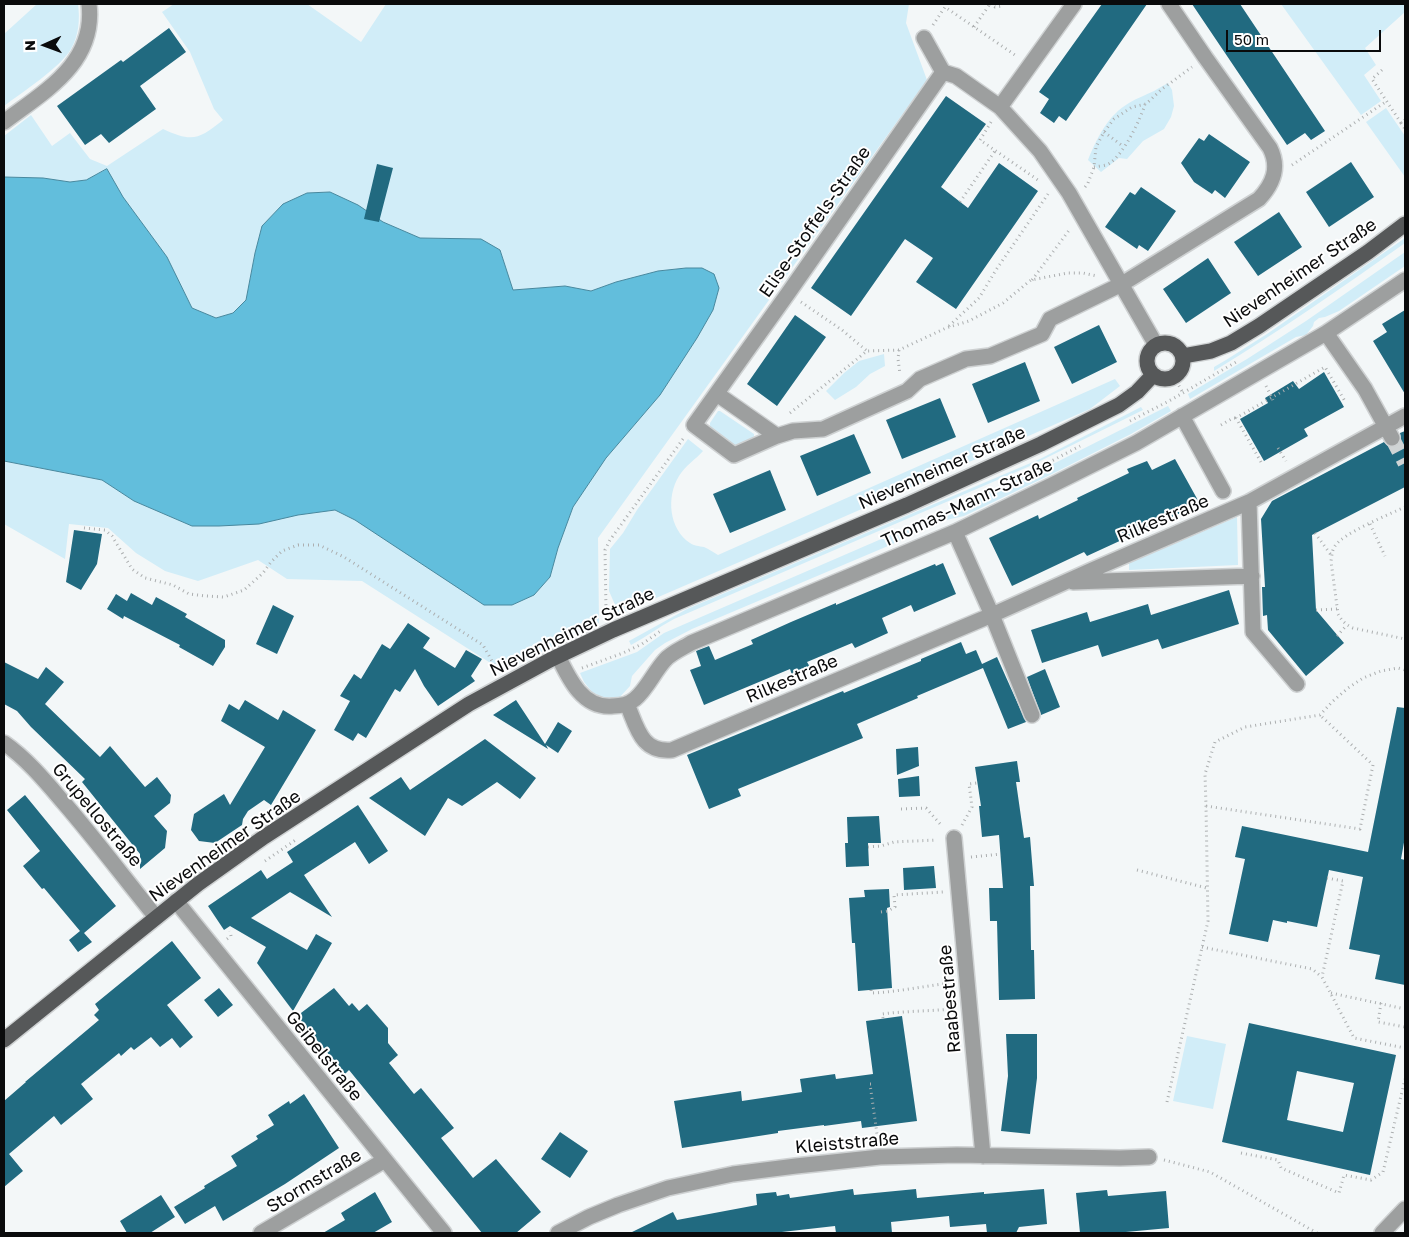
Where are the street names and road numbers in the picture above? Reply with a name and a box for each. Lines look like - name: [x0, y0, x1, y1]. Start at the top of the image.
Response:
- street label: Elise-Stoffels-Straße: [755, 142, 875, 302]
- street label: Nievenheimer Straße: [1219, 214, 1381, 332]
- street label: Nievenheimer Straße: [855, 421, 1029, 515]
- street label: Thomas-Mann-Straße: [878, 454, 1056, 552]
- street label: Rilkestraße: [1114, 490, 1212, 548]
- street label: Nievenheimer Straße: [486, 583, 658, 681]
- street label: Rilkestraße: [743, 650, 841, 708]
- street label: Grupellostraße: [47, 759, 147, 871]
- street label: Nievenheimer Straße: [145, 785, 305, 907]
- street label: Raabestraße: [935, 944, 965, 1054]
- street label: Geibelstraße: [281, 1007, 367, 1105]
- street label: Kleiststraße: [794, 1128, 900, 1158]
- street label: Stormstraße: [263, 1144, 365, 1218]

